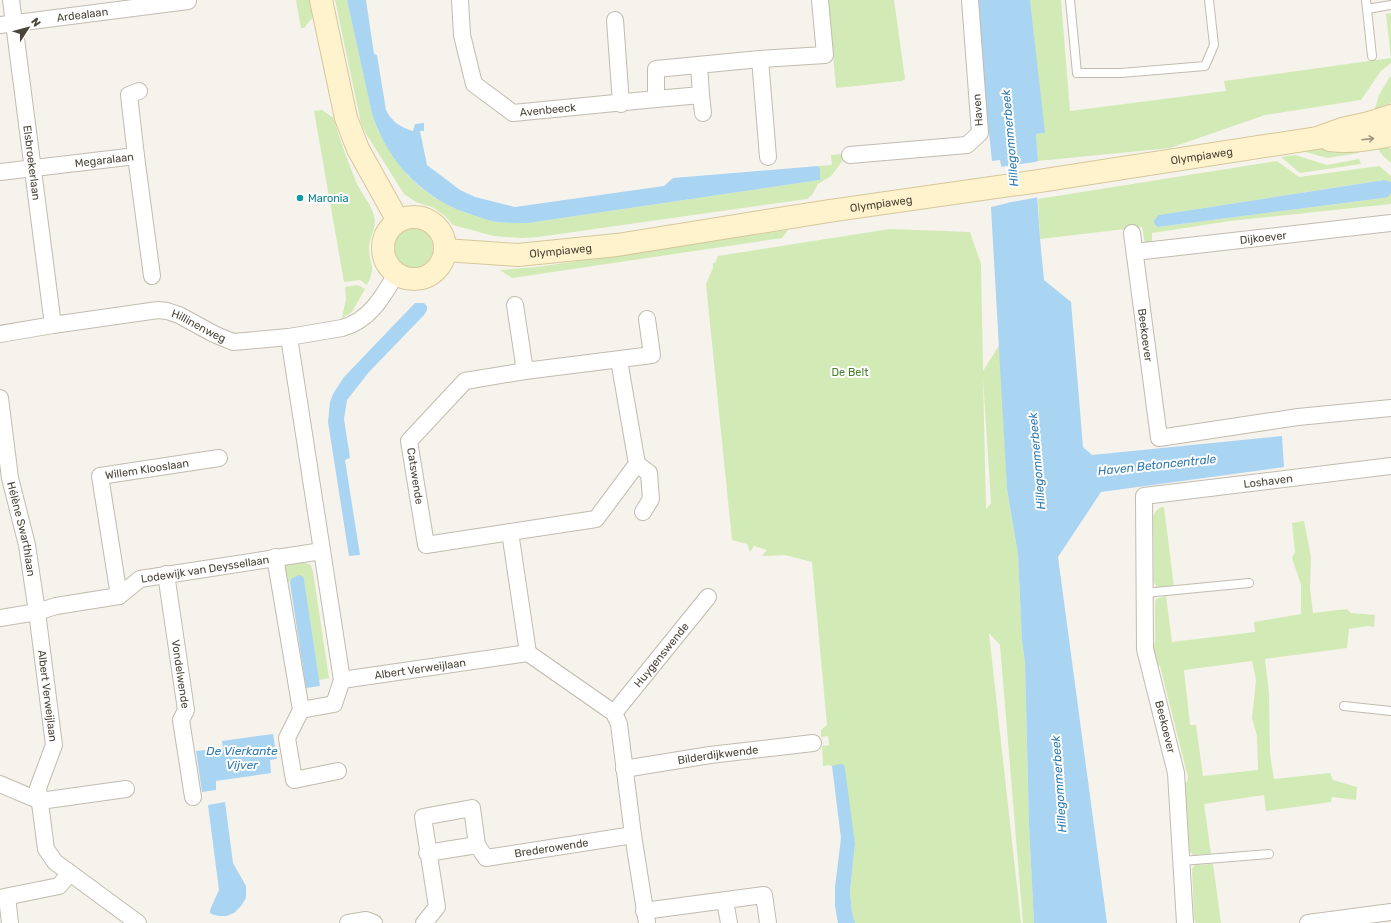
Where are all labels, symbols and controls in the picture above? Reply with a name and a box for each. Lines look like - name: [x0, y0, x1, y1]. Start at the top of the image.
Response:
- street label: Ardealaan: [56, 5, 109, 24]
- north arrow: [8, 8, 48, 48]
- text: N: [28, 15, 43, 30]
- water label: Hillegommerbeek: [999, 88, 1021, 187]
- street label: Haven: [970, 93, 986, 127]
- street label: Avenbeeck: [519, 100, 577, 119]
- street label: Elsbroekerlaan: [21, 124, 43, 201]
- one-way arrow: [1361, 135, 1374, 143]
- street label: Olympiaweg: [1170, 145, 1234, 167]
- street label: Megaralaan: [74, 150, 134, 170]
- place label: Maronia: [308, 192, 349, 205]
- marker: Maronia: [295, 193, 305, 203]
- street label: Olympiaweg: [849, 193, 913, 214]
- street label: Dijkoever: [1239, 228, 1288, 247]
- street label: Olympiaweg: [529, 241, 592, 260]
- street label: Hillinenweg: [170, 307, 228, 345]
- street label: Beekoever: [1136, 308, 1156, 363]
- park label: De Belt: [832, 366, 869, 379]
- water label: Hillegommerbeek: [1026, 411, 1048, 510]
- street label: Catswende: [404, 447, 426, 505]
- water label: Haven Betoncentrale: [1097, 452, 1217, 478]
- street label: Willem Klooslaan: [104, 456, 190, 482]
- street label: Loshaven: [1243, 472, 1293, 490]
- street label: Hélène Swarthlaan: [5, 480, 38, 577]
- street label: Lodewijk van Deyssellaan: [140, 553, 270, 585]
- street label: Huygenswende: [631, 620, 691, 690]
- street label: Vondelwende: [169, 639, 192, 709]
- street label: Albert Verweijlaan: [35, 649, 60, 743]
- street label: Albert Verweijlaan: [373, 656, 467, 682]
- street label: Beekoever: [1152, 699, 1178, 755]
- water label: Hillegommerbeek: [1049, 734, 1069, 833]
- street label: Bilderdijkwende: [677, 743, 759, 767]
- water label: De Vierkante Vijver: [206, 744, 278, 772]
- street label: Brederowende: [513, 836, 589, 860]

